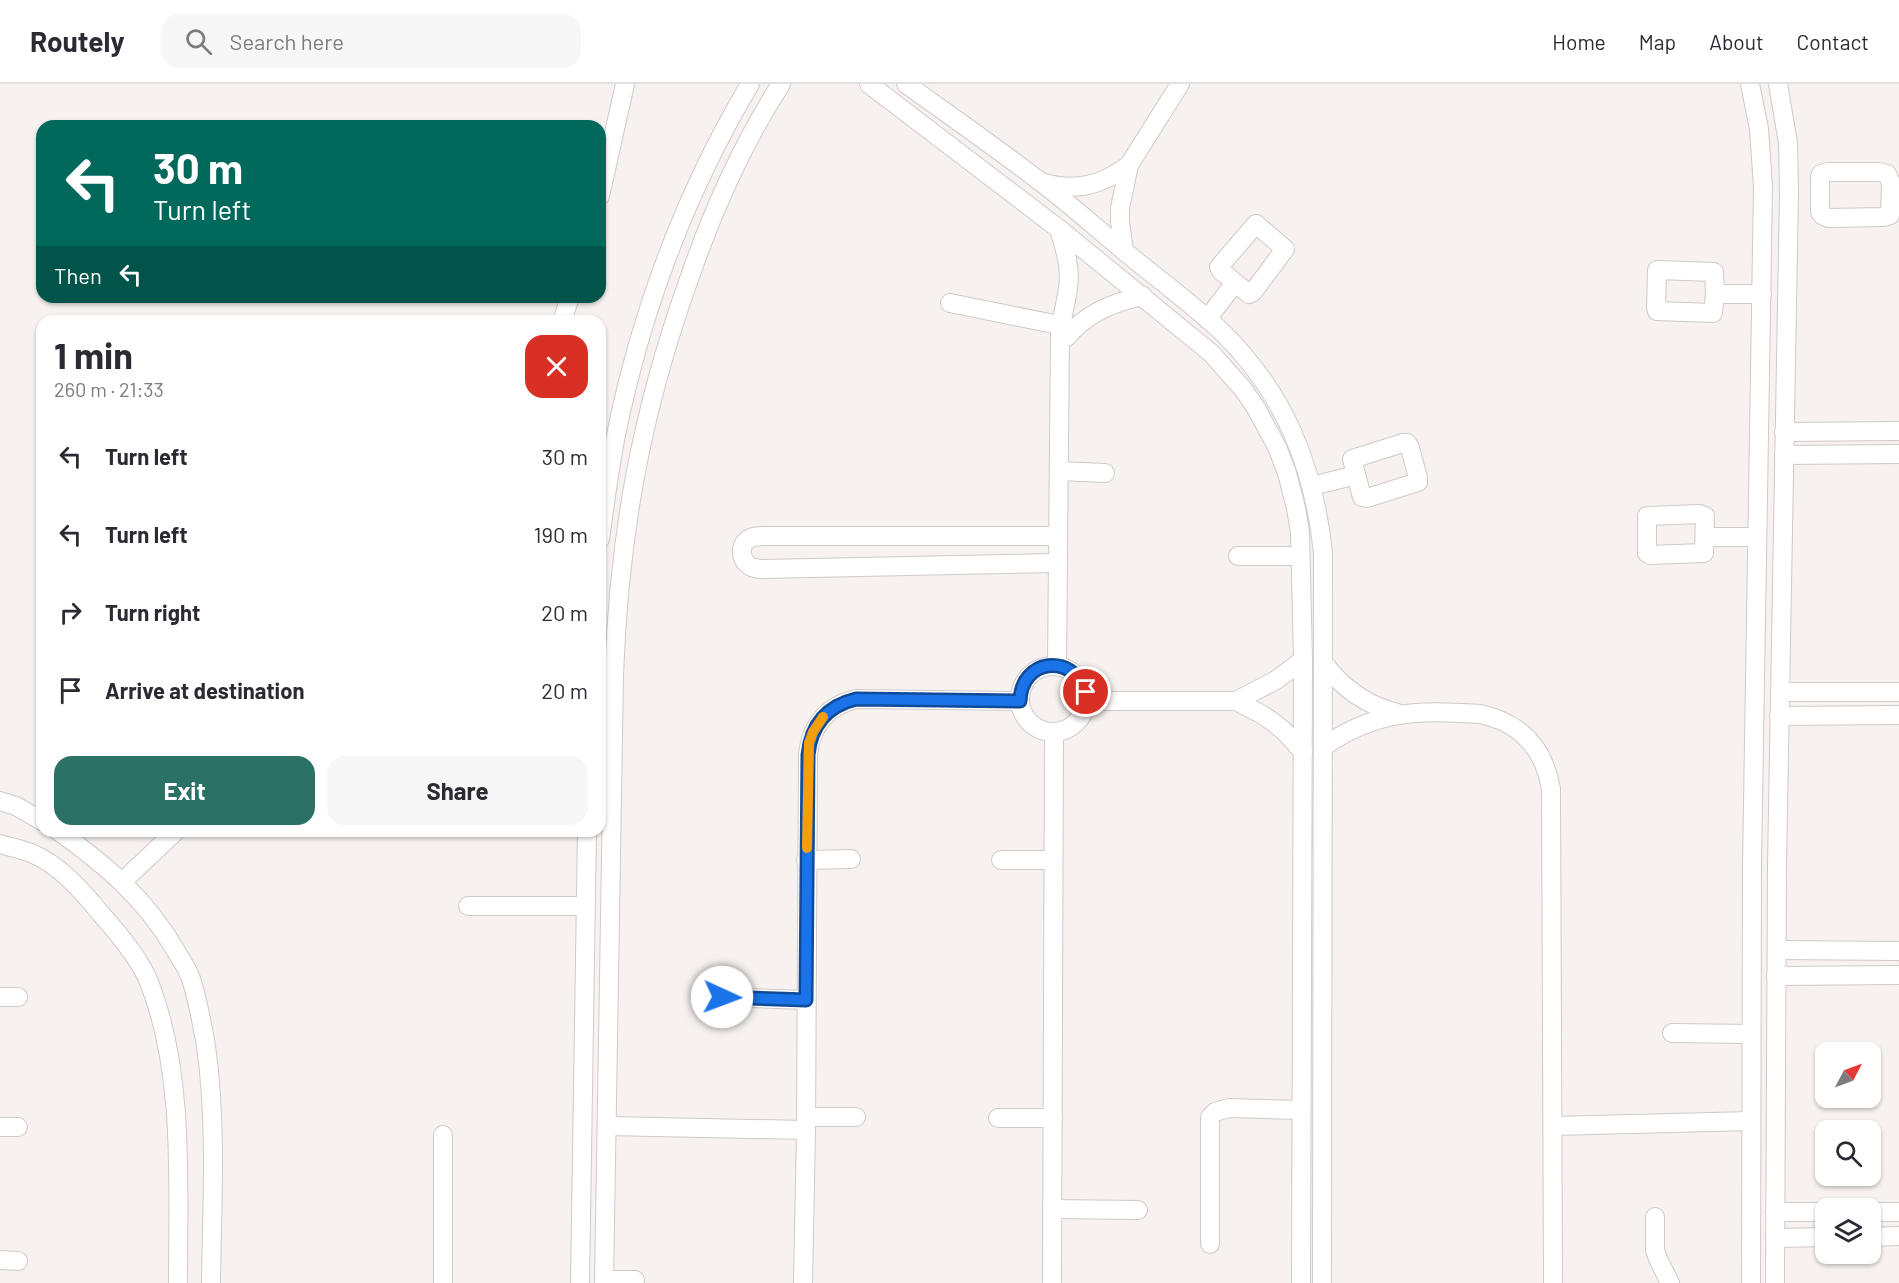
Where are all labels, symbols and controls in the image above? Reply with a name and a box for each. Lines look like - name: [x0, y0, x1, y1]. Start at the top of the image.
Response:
- search box: [161, 14, 581, 68]
- text: Routely: [30, 24, 125, 58]
- icon: search: [182, 25, 215, 58]
- text: Search here: [230, 28, 344, 54]
- text: Home: [1552, 29, 1606, 54]
- text: Map: [1639, 29, 1676, 54]
- text: About: [1709, 29, 1764, 54]
- text: Contact: [1797, 29, 1869, 54]
- text: 30 m: [153, 142, 243, 192]
- icon: left: [54, 144, 132, 222]
- text: Turn left: [153, 193, 251, 225]
- icon: left: [114, 258, 147, 291]
- text: Then: [54, 262, 102, 288]
- text: 1 min: [54, 333, 133, 376]
- button: close: [525, 335, 588, 398]
- text: 260 m · 21:33: [54, 377, 164, 401]
- icon: left: [54, 440, 87, 473]
- text: Turn left: [105, 443, 188, 469]
- text: 30 m: [542, 443, 588, 469]
- icon: left: [54, 518, 87, 551]
- text: Turn left: [105, 521, 188, 547]
- text: 190 m: [534, 521, 588, 547]
- icon: right: [54, 596, 87, 629]
- text: Turn right: [105, 599, 200, 625]
- text: 20 m: [541, 599, 588, 625]
- pin: [1060, 666, 1111, 717]
- icon: arrive: [54, 674, 87, 707]
- icon: arrive: [1069, 675, 1102, 708]
- text: Arrive at destination: [105, 677, 304, 703]
- text: 20 m: [541, 677, 588, 703]
- button: Exit: [54, 756, 315, 825]
- button: Share: [327, 756, 588, 825]
- position arrow: [690, 965, 754, 1029]
- north arrow: [1815, 1042, 1881, 1108]
- map controls: [1815, 1042, 1881, 1264]
- button: search: [1815, 1120, 1881, 1186]
- button: layers: [1815, 1198, 1881, 1264]

